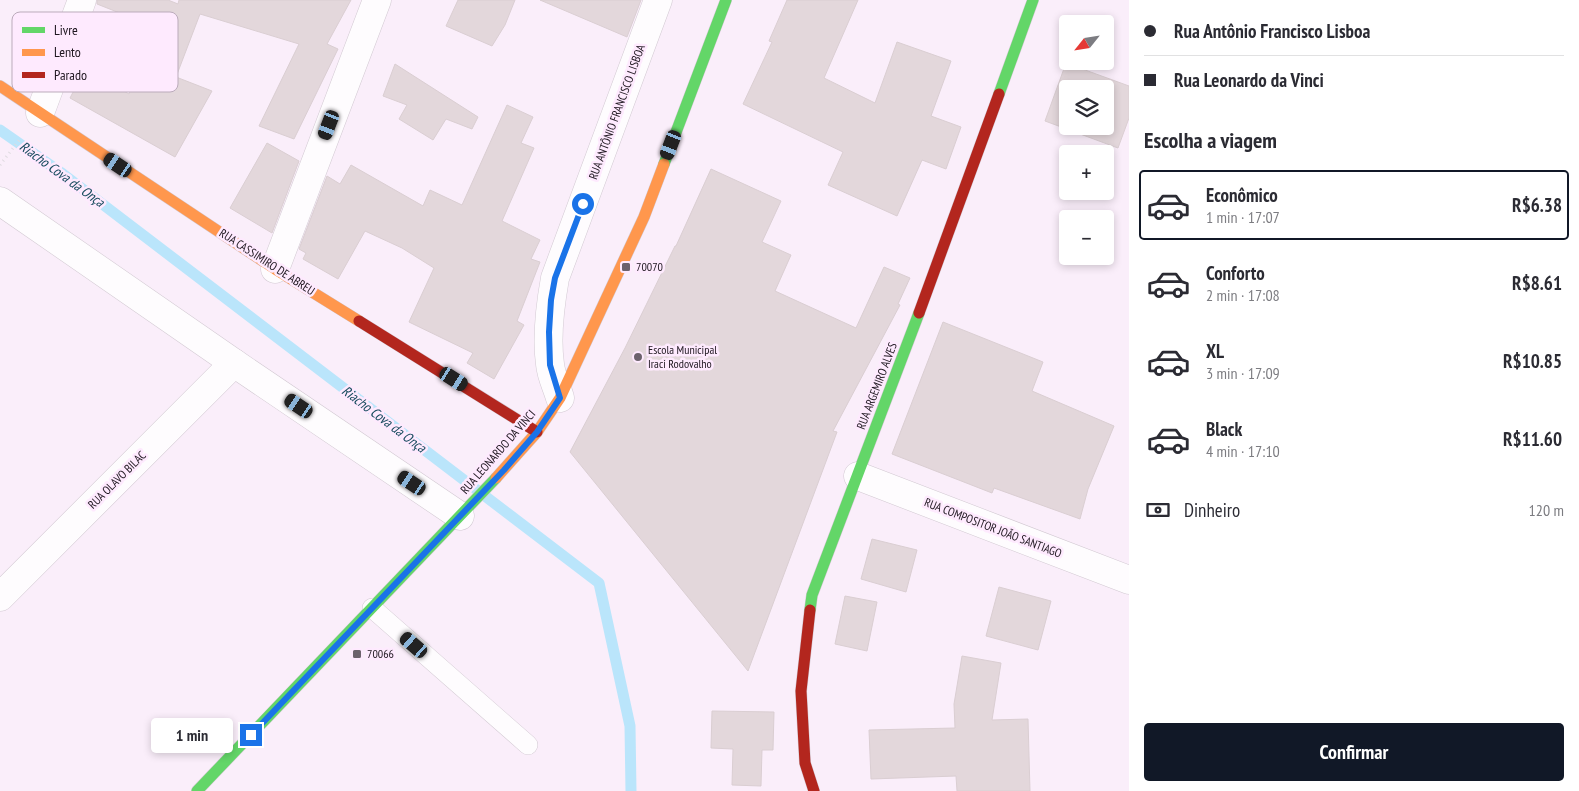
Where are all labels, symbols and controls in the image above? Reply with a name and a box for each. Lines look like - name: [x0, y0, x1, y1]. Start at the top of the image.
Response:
- legend: [12, 12, 178, 92]
- north arrow: [1059, 15, 1114, 70]
- map controls: [1059, 15, 1114, 265]
- text: Rua Antônio Francisco Lisboa: [1174, 19, 1370, 43]
- text: Livre: [54, 21, 78, 39]
- street label: RUA ANTÔNIO FRANCISCO LISBOA: [585, 42, 648, 181]
- text: Lento: [54, 43, 81, 61]
- text: Parado: [54, 66, 87, 84]
- text: Rua Leonardo da Vinci: [1174, 68, 1324, 92]
- button: layers: [1059, 80, 1114, 135]
- car: [316, 108, 341, 142]
- text: Escolha a viagem: [1144, 126, 1277, 154]
- car: [658, 128, 683, 162]
- water label: Riacho Cova da Onça: [16, 137, 109, 212]
- button: +: [1059, 145, 1114, 200]
- car: [101, 150, 134, 180]
- icon: car: [1146, 183, 1191, 228]
- text: Econômico: [1206, 183, 1278, 207]
- route start: [572, 193, 594, 215]
- text: R$6.38: [1512, 193, 1562, 217]
- text: 1 min · 17:07: [1206, 207, 1280, 227]
- button: −: [1059, 210, 1114, 265]
- street label: RUA CASSIMIRO DE ABREU: [217, 225, 318, 298]
- place label: 70070: [636, 259, 663, 274]
- marker: 70070: [620, 261, 632, 273]
- icon: car: [1146, 261, 1191, 306]
- text: Conforto: [1206, 261, 1265, 285]
- text: R$8.61: [1512, 271, 1562, 295]
- text: 2 min · 17:08: [1206, 285, 1280, 305]
- icon: car: [1146, 339, 1191, 384]
- text: XL: [1206, 339, 1224, 363]
- street label: RUA ARGEMIRO ALVES: [853, 340, 900, 431]
- place label: Escola Municipal Iraci Rodovalho: [648, 342, 717, 371]
- text: R$10.85: [1503, 349, 1562, 373]
- marker: Escola Municipal Iraci Rodovalho: [632, 351, 644, 363]
- text: 3 min · 17:09: [1206, 363, 1280, 383]
- car: [437, 365, 470, 393]
- water label: Riacho Cova da Onça: [338, 382, 431, 457]
- car: [282, 391, 315, 421]
- street label: RUA LEONARDO DA VINCI: [457, 407, 538, 497]
- icon: car: [1146, 417, 1191, 462]
- text: Black: [1206, 417, 1242, 441]
- text: R$11.60: [1503, 427, 1562, 451]
- text: 4 min · 17:10: [1206, 441, 1280, 461]
- street label: RUA OLAVO BILAC: [85, 447, 149, 512]
- car: [395, 468, 428, 498]
- street label: RUA COMPOSITOR JOÃO SANTIAGO: [922, 494, 1064, 561]
- icon: cash: [1144, 496, 1172, 524]
- text: Dinheiro: [1184, 498, 1240, 522]
- text: 120 m: [1529, 500, 1564, 520]
- car: [397, 629, 430, 661]
- place label: 70066: [367, 646, 394, 661]
- marker: 70066: [351, 648, 363, 660]
- callout: 1 min: [151, 718, 234, 752]
- button: Confirmar: [1144, 723, 1564, 781]
- route end: [240, 724, 262, 746]
- text: 1 min: [176, 725, 208, 745]

